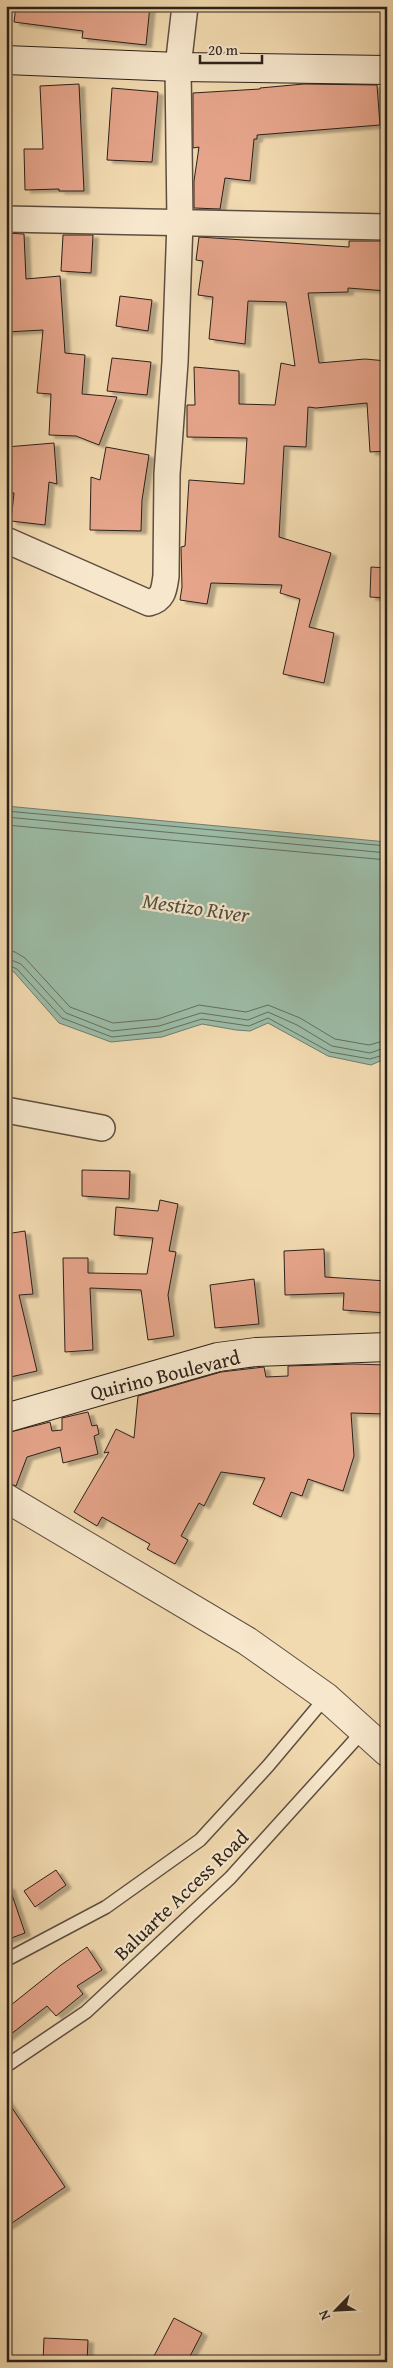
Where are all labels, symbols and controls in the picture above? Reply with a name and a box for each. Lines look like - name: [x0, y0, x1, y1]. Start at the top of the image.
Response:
- scale bar: [200, 32, 263, 64]
- text: 20 m: [208, 39, 239, 60]
- water label: Mestizo River: [141, 885, 253, 930]
- street label: Quirino Boulevard: [87, 1342, 243, 1407]
- street label: Baluarte Access Road: [107, 1822, 255, 1967]
- north arrow: [310, 2286, 360, 2336]
- text: N: [313, 2306, 335, 2324]

